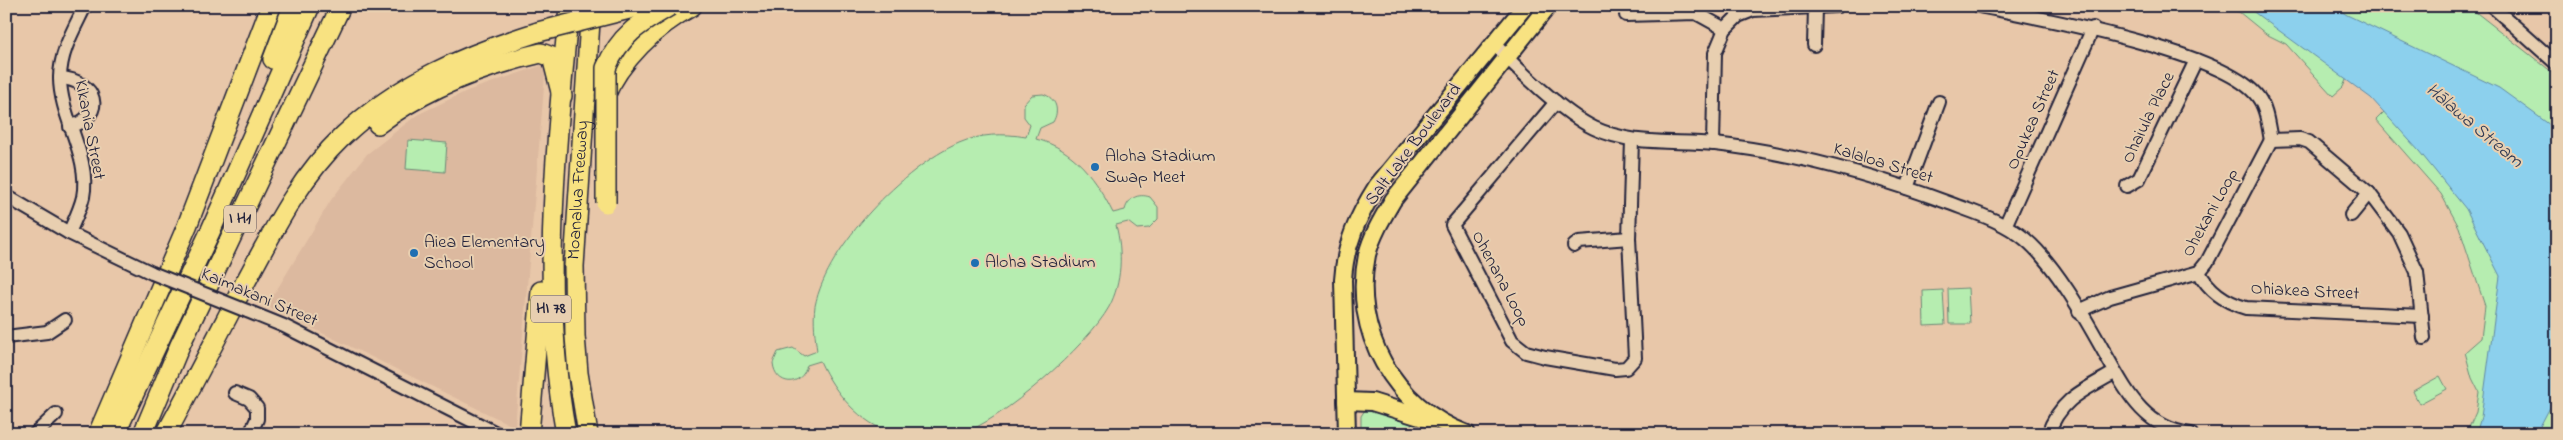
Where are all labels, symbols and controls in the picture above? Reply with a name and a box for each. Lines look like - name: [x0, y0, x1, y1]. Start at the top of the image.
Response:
- street label: Opukea Street: [2000, 66, 2068, 174]
- street label: Ohaiula Place: [2116, 67, 2183, 168]
- water label: Hālawa Stream: [2420, 77, 2529, 175]
- street label: Kikania Street: [67, 78, 111, 182]
- street label: Salt Lake Boulevard: [1359, 79, 1469, 211]
- street label: Moanalua Freeway: [561, 120, 596, 261]
- street label: Kalaloa Street: [1830, 136, 1936, 192]
- place label: Aloha Stadium Swap Meet: [1105, 144, 1216, 191]
- marker: Aloha Stadium Swap Meet: [1089, 161, 1101, 173]
- street label: Ohekani Loop: [2176, 164, 2246, 262]
- road number: I H1: [224, 205, 256, 232]
- street label: Ohenana Loop: [1464, 226, 1536, 332]
- place label: Aiea Elementary School: [424, 230, 545, 277]
- marker: Aiea Elementary School: [408, 247, 420, 259]
- place label: Aloha Stadium: [985, 250, 1096, 276]
- marker: Aloha Stadium: [969, 257, 981, 269]
- street label: Kaimakani Street: [196, 262, 322, 334]
- street label: Ohiakea Street: [2250, 276, 2360, 308]
- road number: HI 78: [531, 296, 571, 322]

